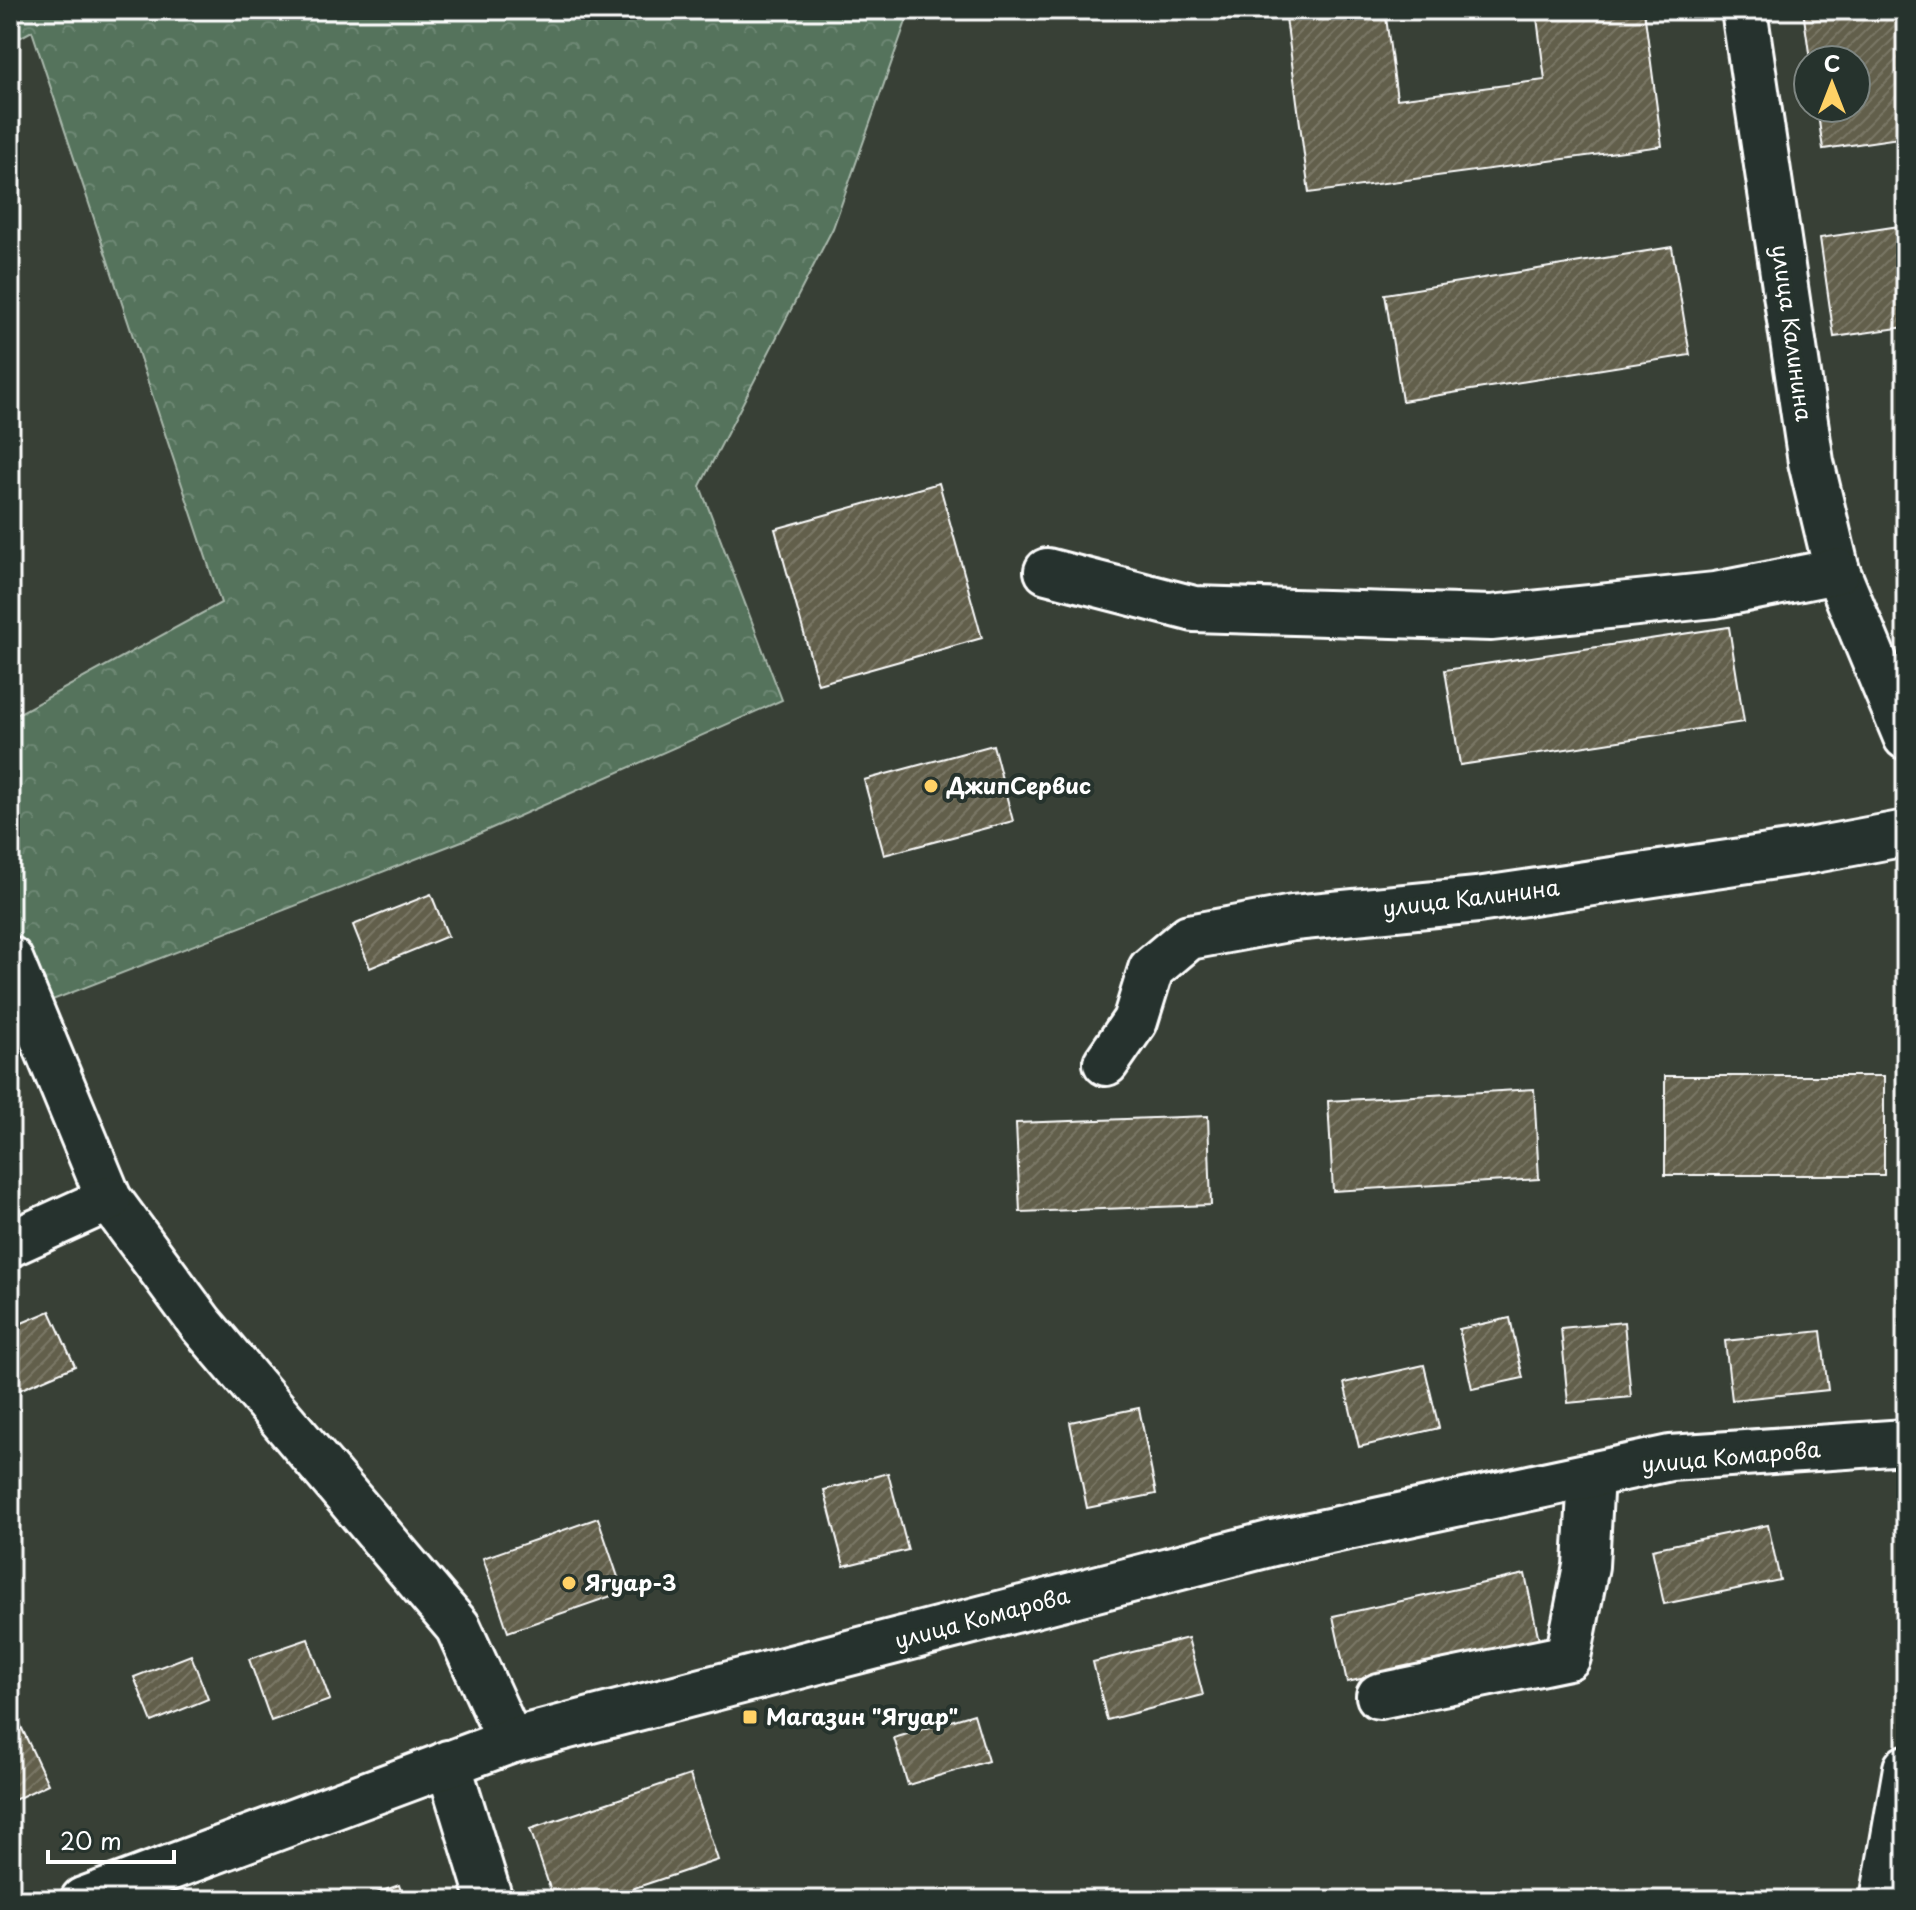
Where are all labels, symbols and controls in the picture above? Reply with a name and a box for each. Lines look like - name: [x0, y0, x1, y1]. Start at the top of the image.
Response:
- north arrow: [1792, 44, 1872, 124]
- text: С: [1824, 46, 1840, 79]
- street label: улица Калинина: [1765, 242, 1822, 423]
- place label: ДжипСервис: [946, 768, 1091, 801]
- marker: ДжипСервис: [922, 777, 940, 795]
- street label: улица Калинина: [1381, 869, 1561, 924]
- street label: улица Комарова: [1640, 1431, 1822, 1480]
- place label: Ягуар-3: [585, 1565, 676, 1598]
- marker: Ягуар-3: [560, 1574, 578, 1592]
- street label: улица Комарова: [890, 1577, 1073, 1656]
- place label: Магазин "Ягуар": [766, 1699, 958, 1732]
- marker: Магазин "Ягуар": [741, 1708, 759, 1726]
- scale bar: [48, 1814, 174, 1864]
- text: 20 m: [60, 1822, 122, 1858]

